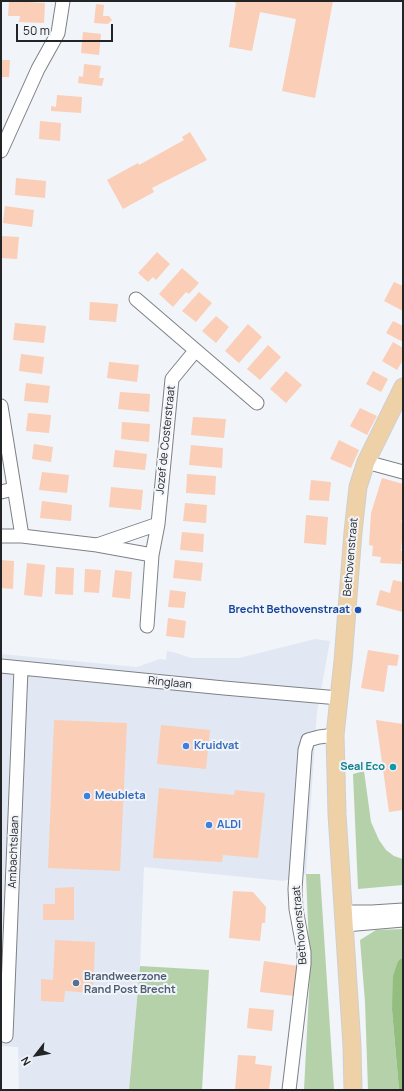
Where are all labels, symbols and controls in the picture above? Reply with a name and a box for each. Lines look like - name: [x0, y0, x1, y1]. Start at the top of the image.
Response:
- scale bar: [18, 16, 115, 42]
- text: 50 m: [23, 22, 50, 39]
- street label: Jozef de Costerstraat: [154, 385, 178, 495]
- street label: Bethovenstraat: [341, 517, 361, 597]
- place label: Brecht Bethovenstraat: [229, 603, 350, 617]
- marker: Brecht Bethovenstraat: [353, 605, 363, 615]
- street label: Ringlaan: [147, 674, 193, 692]
- place label: Kruidvat: [194, 739, 239, 753]
- marker: Kruidvat: [181, 741, 191, 751]
- place label: Seal Eco: [340, 760, 385, 774]
- marker: Seal Eco: [388, 762, 398, 772]
- place label: Meubleta: [95, 789, 145, 803]
- marker: Meubleta: [82, 791, 92, 801]
- street label: Ambachtslaan: [6, 815, 22, 889]
- place label: ALDI: [217, 818, 241, 832]
- marker: ALDI: [204, 820, 214, 830]
- street label: Bethovenstraat: [290, 885, 310, 965]
- place label: Brandweerzone Rand Post Brecht: [84, 970, 176, 996]
- marker: Brandweerzone Rand Post Brecht: [71, 978, 81, 988]
- north arrow: [16, 1035, 56, 1075]
- text: N: [17, 1054, 34, 1069]

